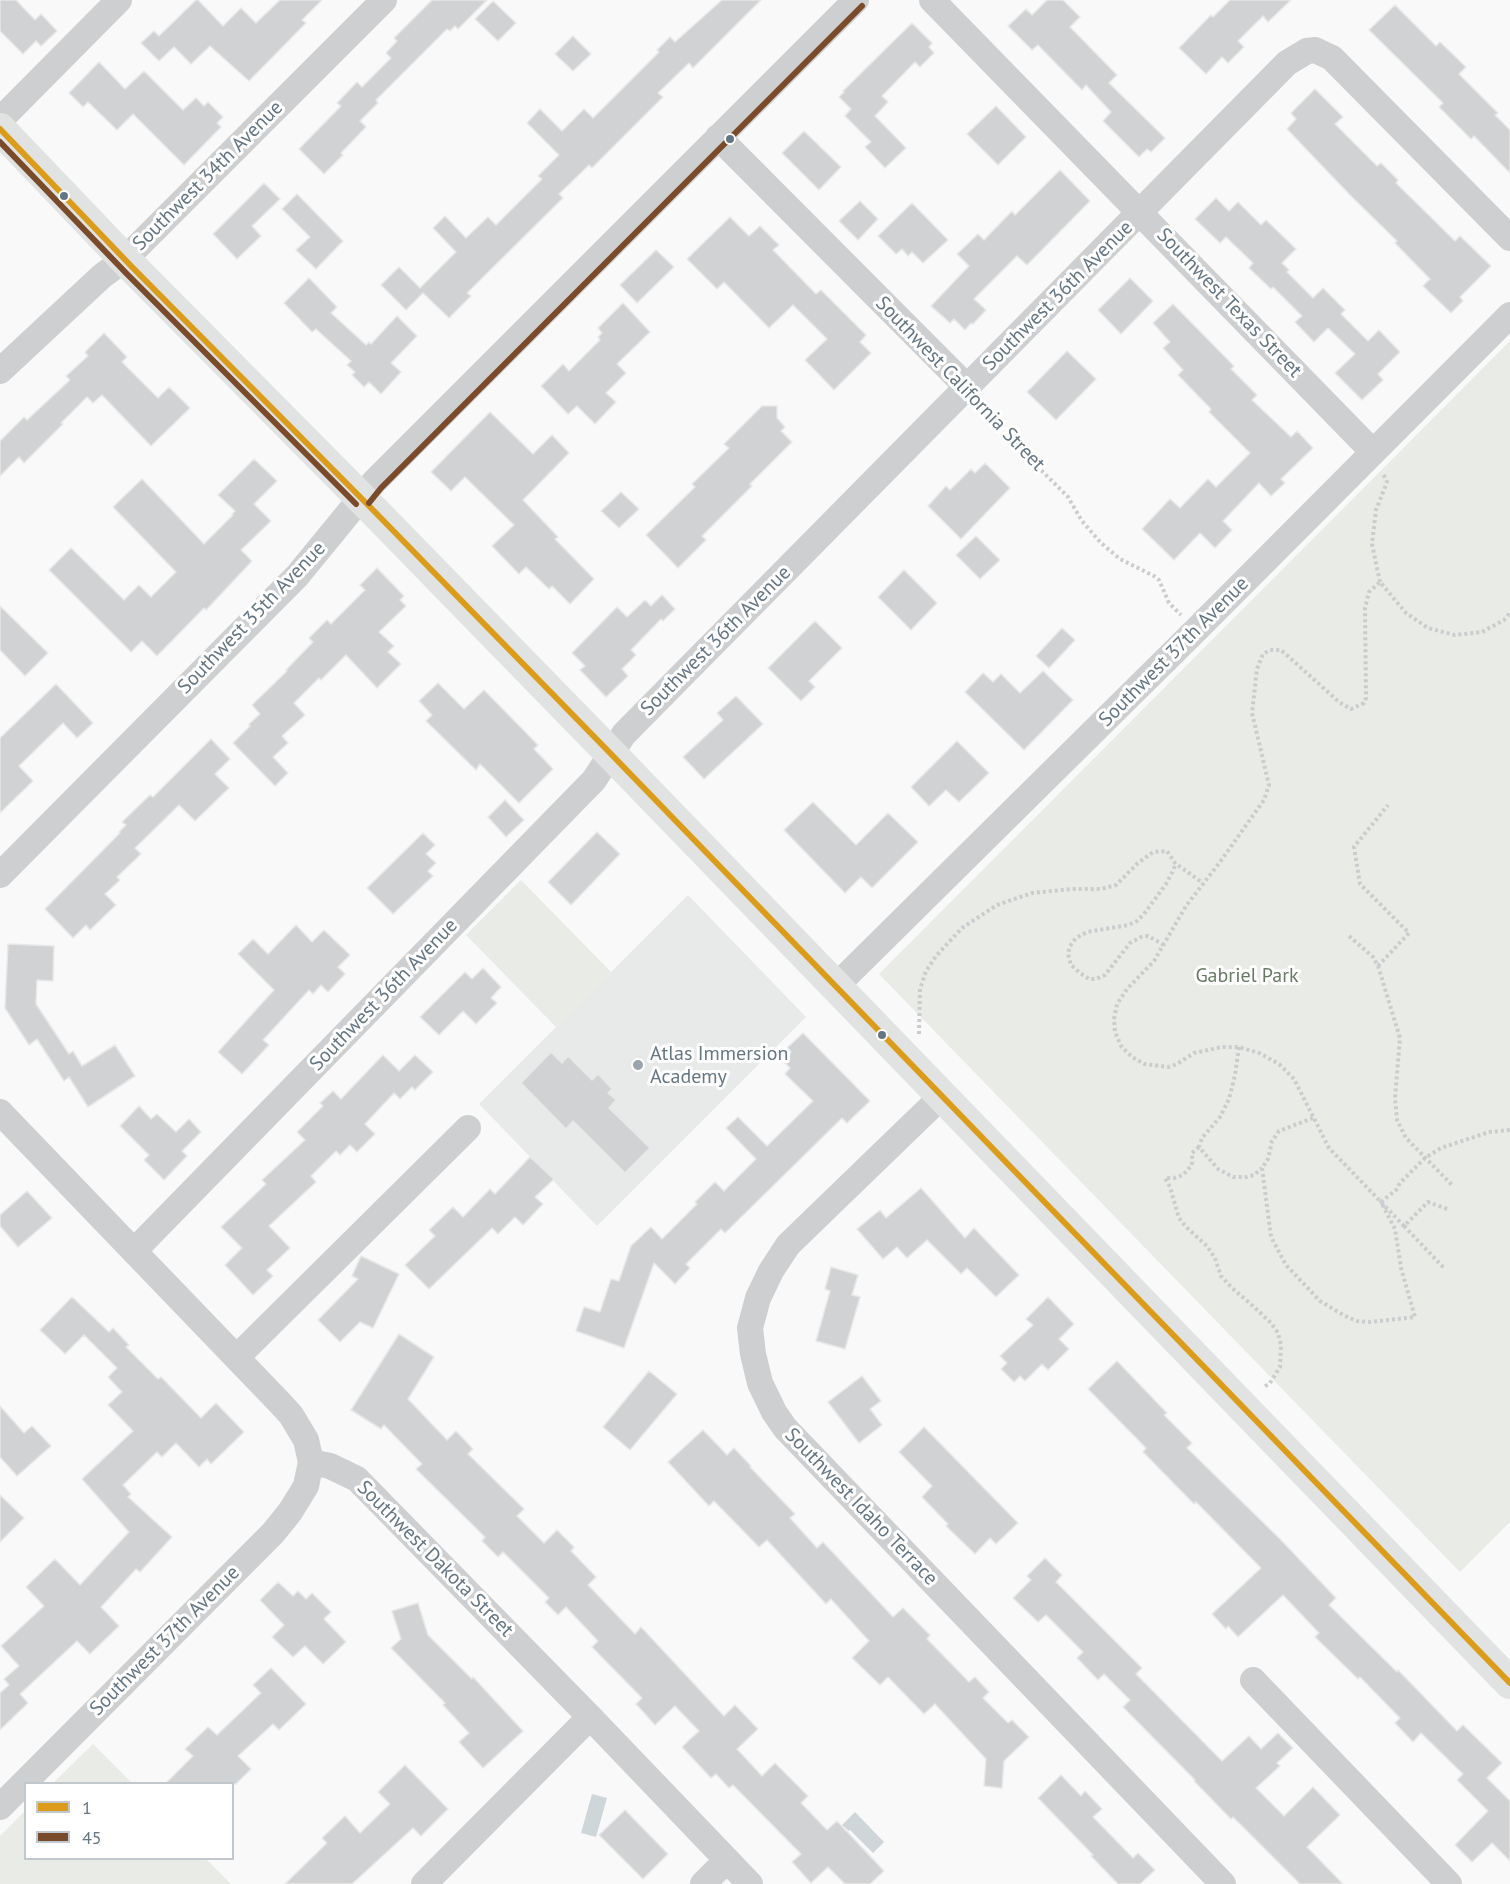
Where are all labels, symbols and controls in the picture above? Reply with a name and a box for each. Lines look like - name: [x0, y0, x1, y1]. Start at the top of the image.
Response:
- street label: Southwest 34th Avenue: [128, 96, 288, 256]
- unlabelled marker: [724, 133, 736, 145]
- unlabelled marker: [58, 190, 70, 202]
- street label: Southwest 36th Avenue: [978, 216, 1138, 376]
- street label: Southwest Texas Street: [1151, 223, 1307, 383]
- street label: Southwest California Street: [870, 292, 1050, 476]
- street label: Southwest 35th Avenue: [173, 537, 331, 699]
- street label: Southwest 36th Avenue: [636, 561, 796, 721]
- street label: Southwest 37th Avenue: [1094, 572, 1254, 732]
- street label: Southwest 36th Avenue: [305, 914, 463, 1076]
- park label: Gabriel Park: [1195, 964, 1299, 988]
- unlabelled marker: [876, 1029, 888, 1041]
- place label: Atlas Immersion Academy: [650, 1042, 788, 1089]
- marker: Atlas Immersion Academy: [631, 1058, 645, 1072]
- street label: Southwest Idaho Terrace: [780, 1423, 942, 1591]
- street label: Southwest Dakota Street: [352, 1476, 518, 1642]
- street label: Southwest 37th Avenue: [85, 1561, 245, 1721]
- legend: [24, 1782, 234, 1860]
- text: 1: [82, 1796, 92, 1819]
- text: 45: [82, 1826, 102, 1849]

